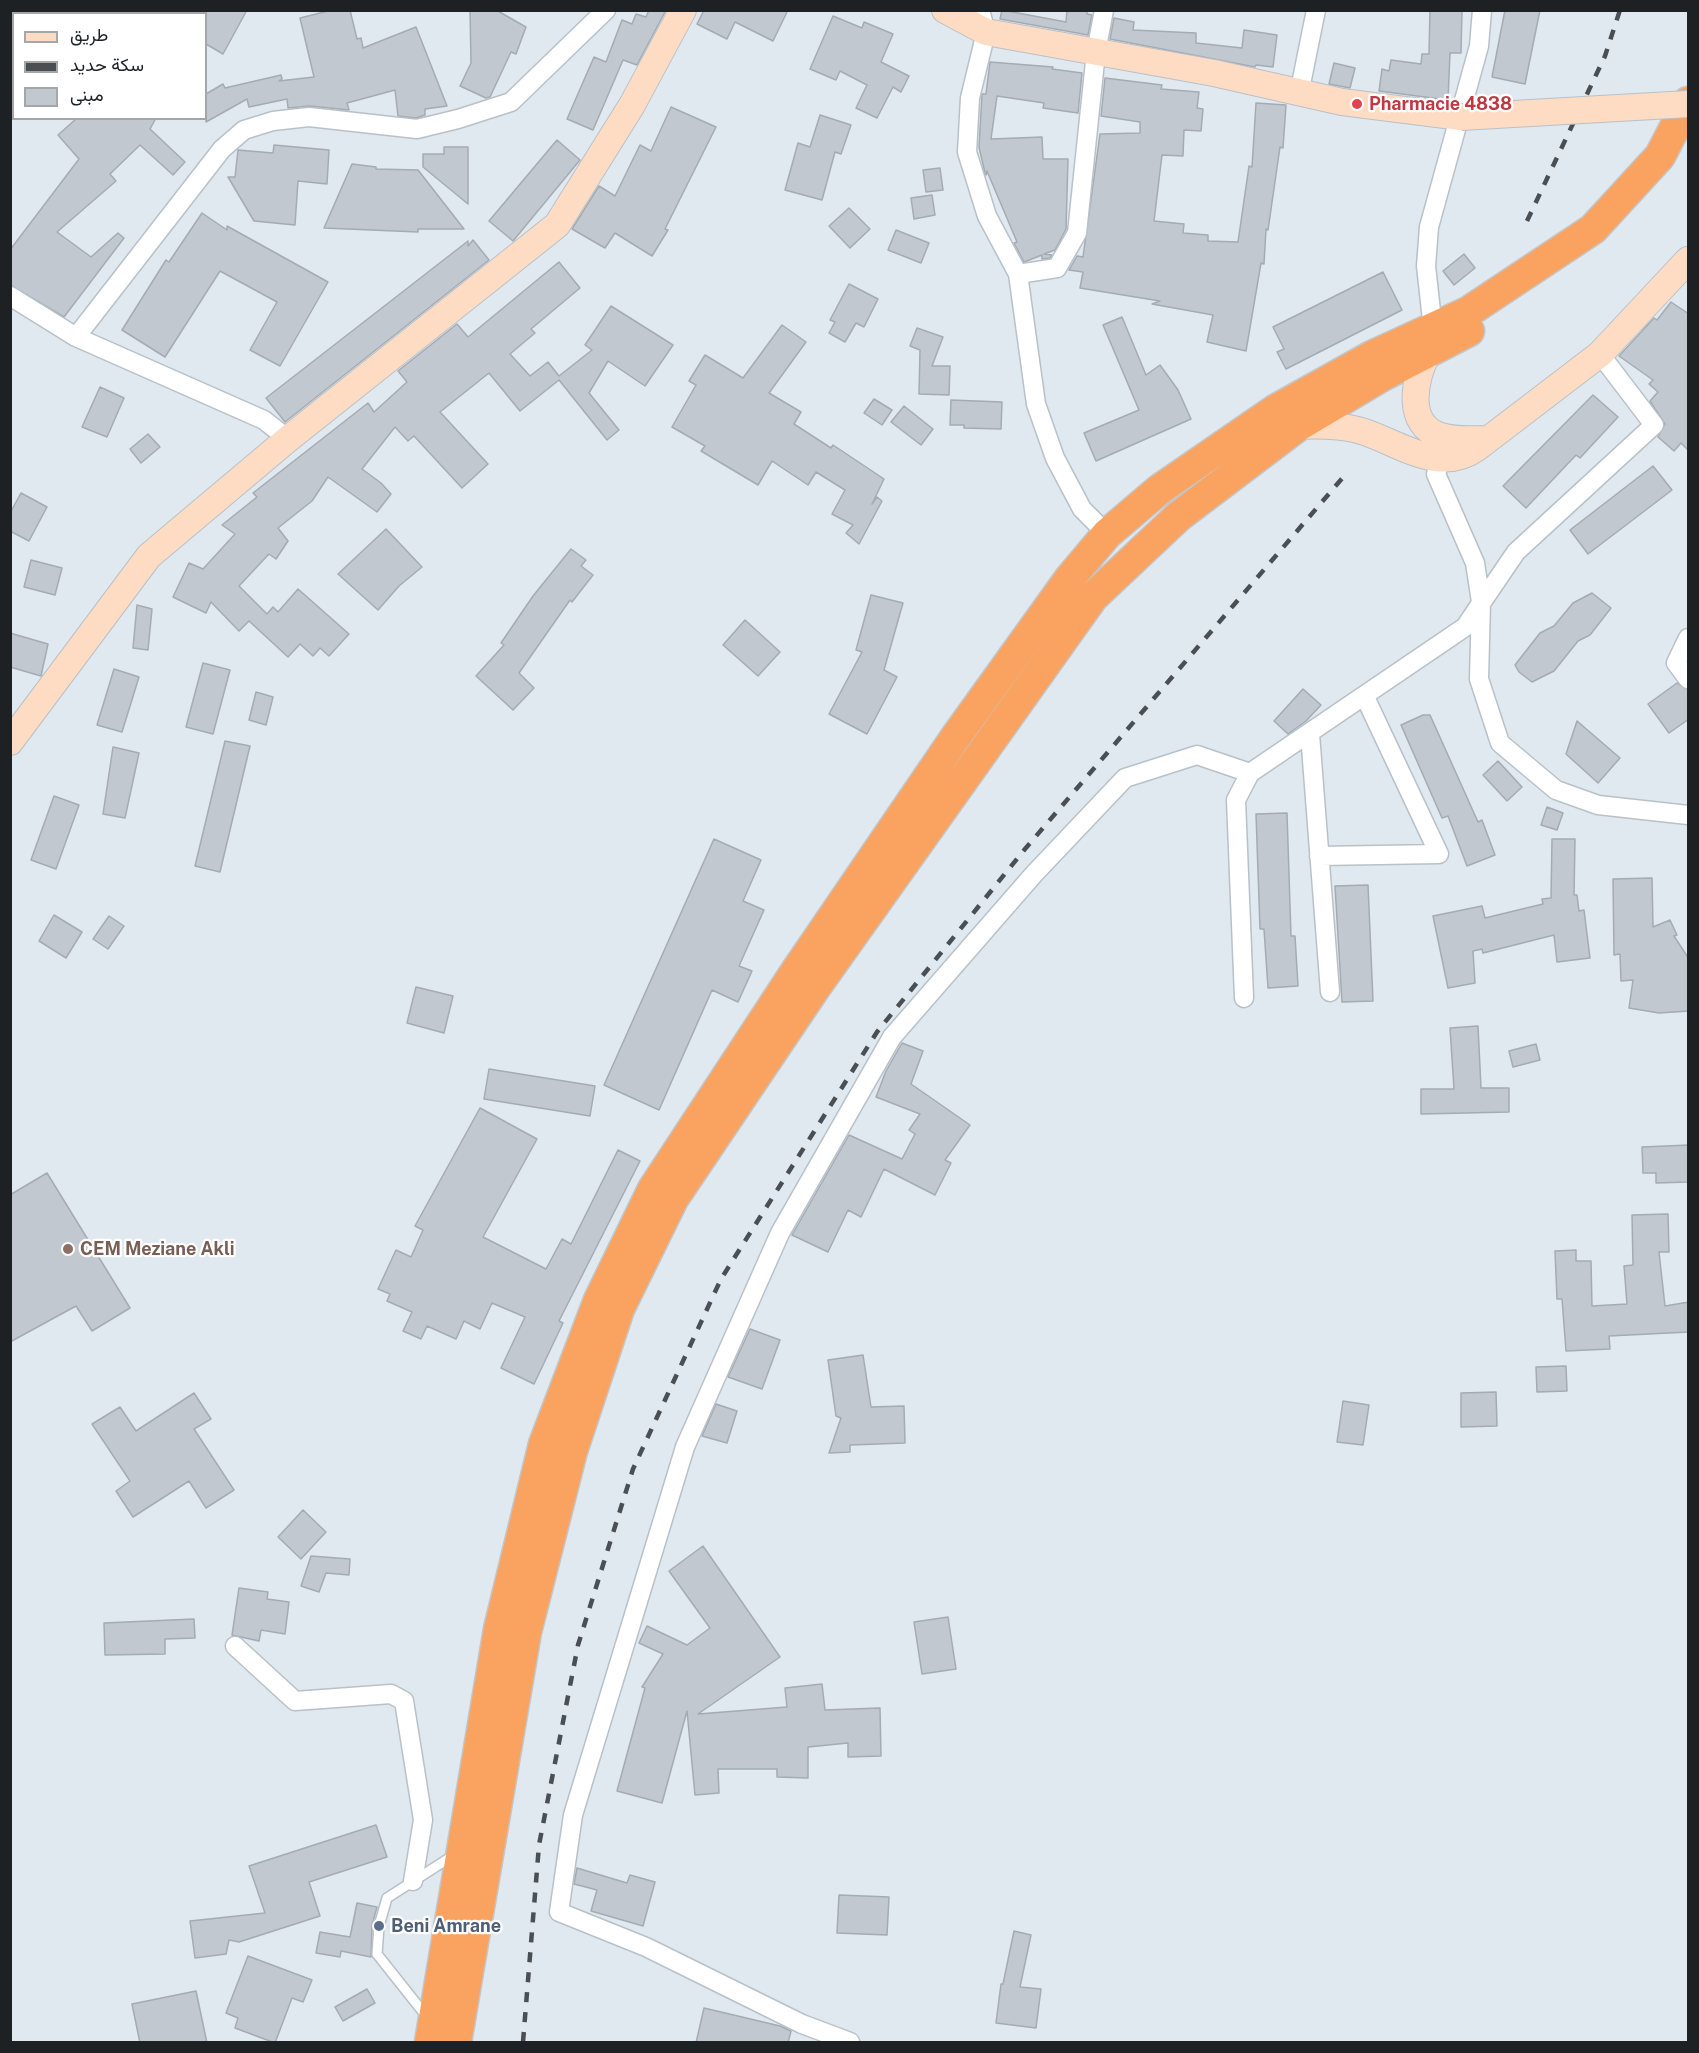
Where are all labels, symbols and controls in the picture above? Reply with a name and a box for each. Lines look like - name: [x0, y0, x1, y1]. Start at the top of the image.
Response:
- legend: [12, 12, 207, 120]
- text: طريق: [70, 24, 108, 45]
- text: سكة حديد: [70, 54, 144, 75]
- text: مبنى: [70, 84, 104, 105]
- place label: Pharmacie 4838: [1369, 93, 1512, 115]
- marker: Pharmacie 4838: [1350, 97, 1364, 111]
- place label: CEM Meziane Akli: [80, 1238, 235, 1260]
- marker: CEM Meziane Akli: [61, 1242, 75, 1256]
- place label: Beni Amrane: [391, 1915, 501, 1937]
- marker: Beni Amrane: [372, 1919, 386, 1933]

